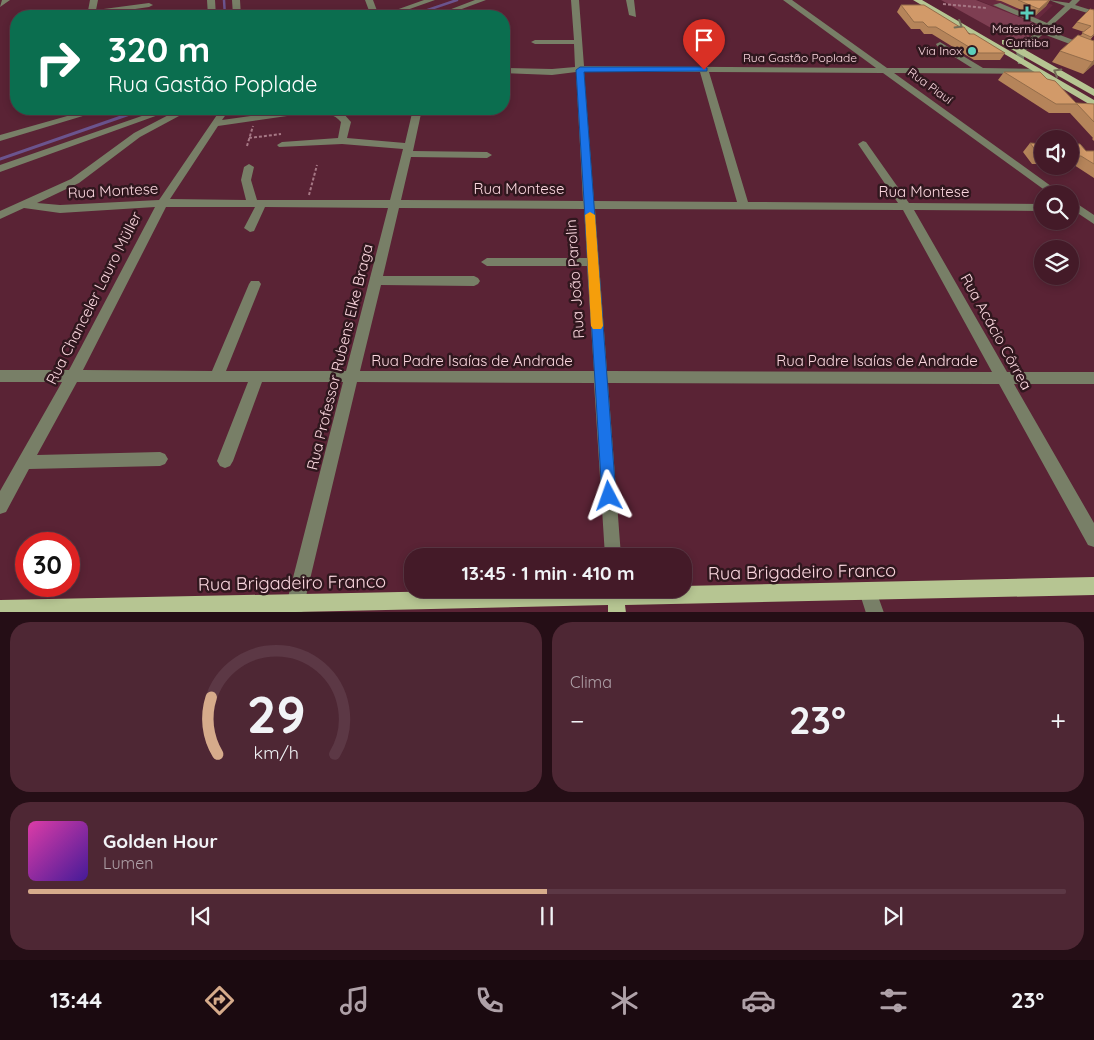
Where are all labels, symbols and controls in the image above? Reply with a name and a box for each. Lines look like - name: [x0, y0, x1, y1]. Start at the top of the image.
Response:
- marker: Maternidade Curitiba: [1020, 6, 1034, 20]
- one-way arrow: [954, 18, 963, 28]
- pin: [683, 19, 725, 70]
- place label: Maternidade Curitiba: [992, 21, 1063, 50]
- icon: arrive: [690, 26, 718, 54]
- text: 320 m: [108, 27, 210, 71]
- icon: right: [25, 30, 90, 95]
- place label: Via Inox: [918, 43, 962, 58]
- marker: Via Inox: [966, 45, 978, 57]
- street label: Rua Gastão Poplade: [743, 50, 857, 65]
- street label: Rua Piauí: [905, 64, 956, 107]
- one-way arrow: [1054, 68, 1063, 78]
- text: Rua Gastão Poplade: [108, 70, 317, 98]
- map controls: [1034, 130, 1079, 285]
- button: sound: [1034, 130, 1079, 175]
- street label: Rua Montese: [67, 179, 159, 202]
- street label: Rua Montese: [474, 179, 564, 198]
- street label: Rua Montese: [879, 182, 969, 201]
- button: search: [1034, 185, 1079, 230]
- street label: Rua Chanceler Lauro Müller: [42, 208, 146, 387]
- street label: Rua João Parolin: [561, 219, 588, 339]
- button: layers: [1034, 240, 1079, 285]
- street label: Rua Professor Rubens Elke Braga: [302, 242, 377, 472]
- street label: Rua Acácio Côrrea: [957, 270, 1036, 393]
- street label: Rua Padre Isaías de Andrade: [371, 351, 573, 370]
- street label: Rua Padre Isaías de Andrade: [776, 351, 978, 370]
- position arrow: [582, 469, 634, 521]
- speed limit sign: 30: [15, 532, 80, 597]
- street label: Rua Brigadeiro Franco: [708, 558, 896, 585]
- text: 13:45 · 1 min · 410 m: [461, 561, 635, 585]
- street label: Rua Brigadeiro Franco: [198, 569, 386, 596]
- text: Clima: [570, 672, 612, 692]
- text: 29: [246, 681, 306, 746]
- text: 23°: [789, 696, 846, 744]
- text: −: [570, 703, 585, 738]
- text: +: [1050, 703, 1066, 738]
- text: km/h: [253, 741, 299, 763]
- text: Golden Hour: [103, 829, 218, 853]
- text: Lumen: [103, 853, 154, 873]
- icon: previous: [187, 902, 215, 930]
- icon: pause: [533, 902, 561, 930]
- icon: next: [879, 902, 907, 930]
- icon: directions: [202, 983, 237, 1018]
- icon: music: [337, 983, 372, 1018]
- icon: phone: [472, 983, 507, 1018]
- icon: climate: [607, 983, 642, 1018]
- icon: car: [741, 983, 776, 1018]
- icon: filters: [876, 983, 911, 1018]
- text: 13:44: [50, 986, 102, 1014]
- text: 23°: [1011, 986, 1044, 1014]

